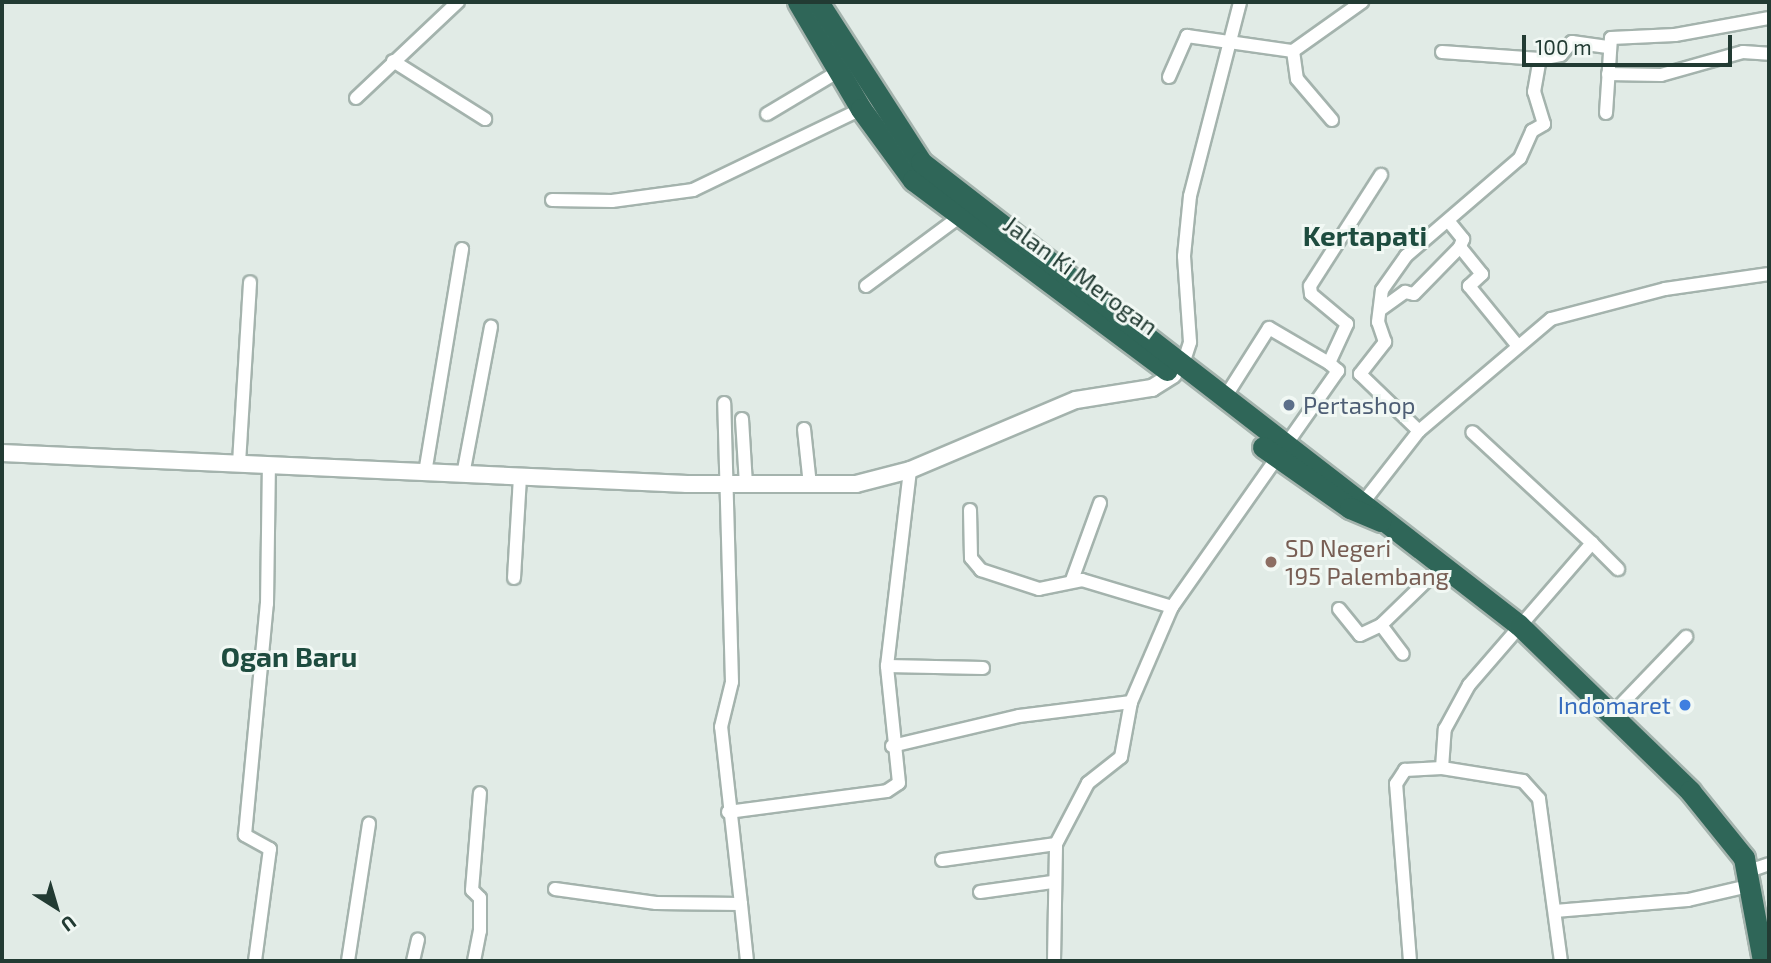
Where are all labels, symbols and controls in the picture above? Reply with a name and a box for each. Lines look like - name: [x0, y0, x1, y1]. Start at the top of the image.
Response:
- scale bar: [1526, 21, 1736, 65]
- text: 100 m: [1535, 34, 1592, 59]
- street label: Jalan Ki Merogan: [998, 209, 1164, 341]
- district label: Kertapati: [1303, 218, 1427, 252]
- place label: Pertashop: [1303, 391, 1416, 419]
- marker: Pertashop: [1281, 397, 1297, 413]
- place label: SD Negeri 195 Palembang: [1285, 534, 1449, 590]
- marker: SD Negeri 195 Palembang: [1263, 554, 1279, 570]
- district label: Ogan Baru: [221, 639, 357, 673]
- place label: Indomaret: [1558, 691, 1671, 719]
- marker: Indomaret: [1677, 697, 1693, 713]
- north arrow: [21, 872, 91, 942]
- text: U: [57, 911, 81, 937]

